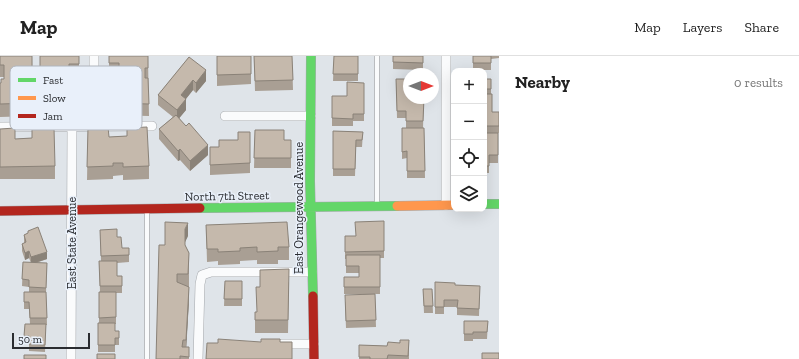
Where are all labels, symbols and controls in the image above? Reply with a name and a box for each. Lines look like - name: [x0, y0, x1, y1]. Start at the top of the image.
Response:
- text: Map: [20, 16, 57, 39]
- text: Map: [634, 19, 661, 36]
- text: Layers: [683, 19, 722, 36]
- text: Share: [744, 19, 779, 36]
- legend: [10, 66, 142, 130]
- north arrow: [403, 68, 439, 104]
- map controls: [451, 68, 487, 212]
- button: +: [451, 68, 487, 104]
- text: Nearby: [515, 72, 570, 92]
- text: Fast: [43, 74, 64, 87]
- text: 0 results: [734, 75, 783, 90]
- text: Slow: [43, 92, 66, 105]
- button: −: [451, 104, 487, 140]
- text: Jam: [43, 110, 63, 123]
- button: locate: [451, 140, 487, 176]
- street label: East Orangewood Avenue: [292, 142, 306, 274]
- button: layers: [451, 176, 487, 212]
- street label: North 7th Street: [185, 188, 270, 204]
- street label: East State Avenue: [65, 196, 79, 289]
- scale bar: [12, 331, 90, 350]
- text: 50 m: [18, 333, 42, 346]

